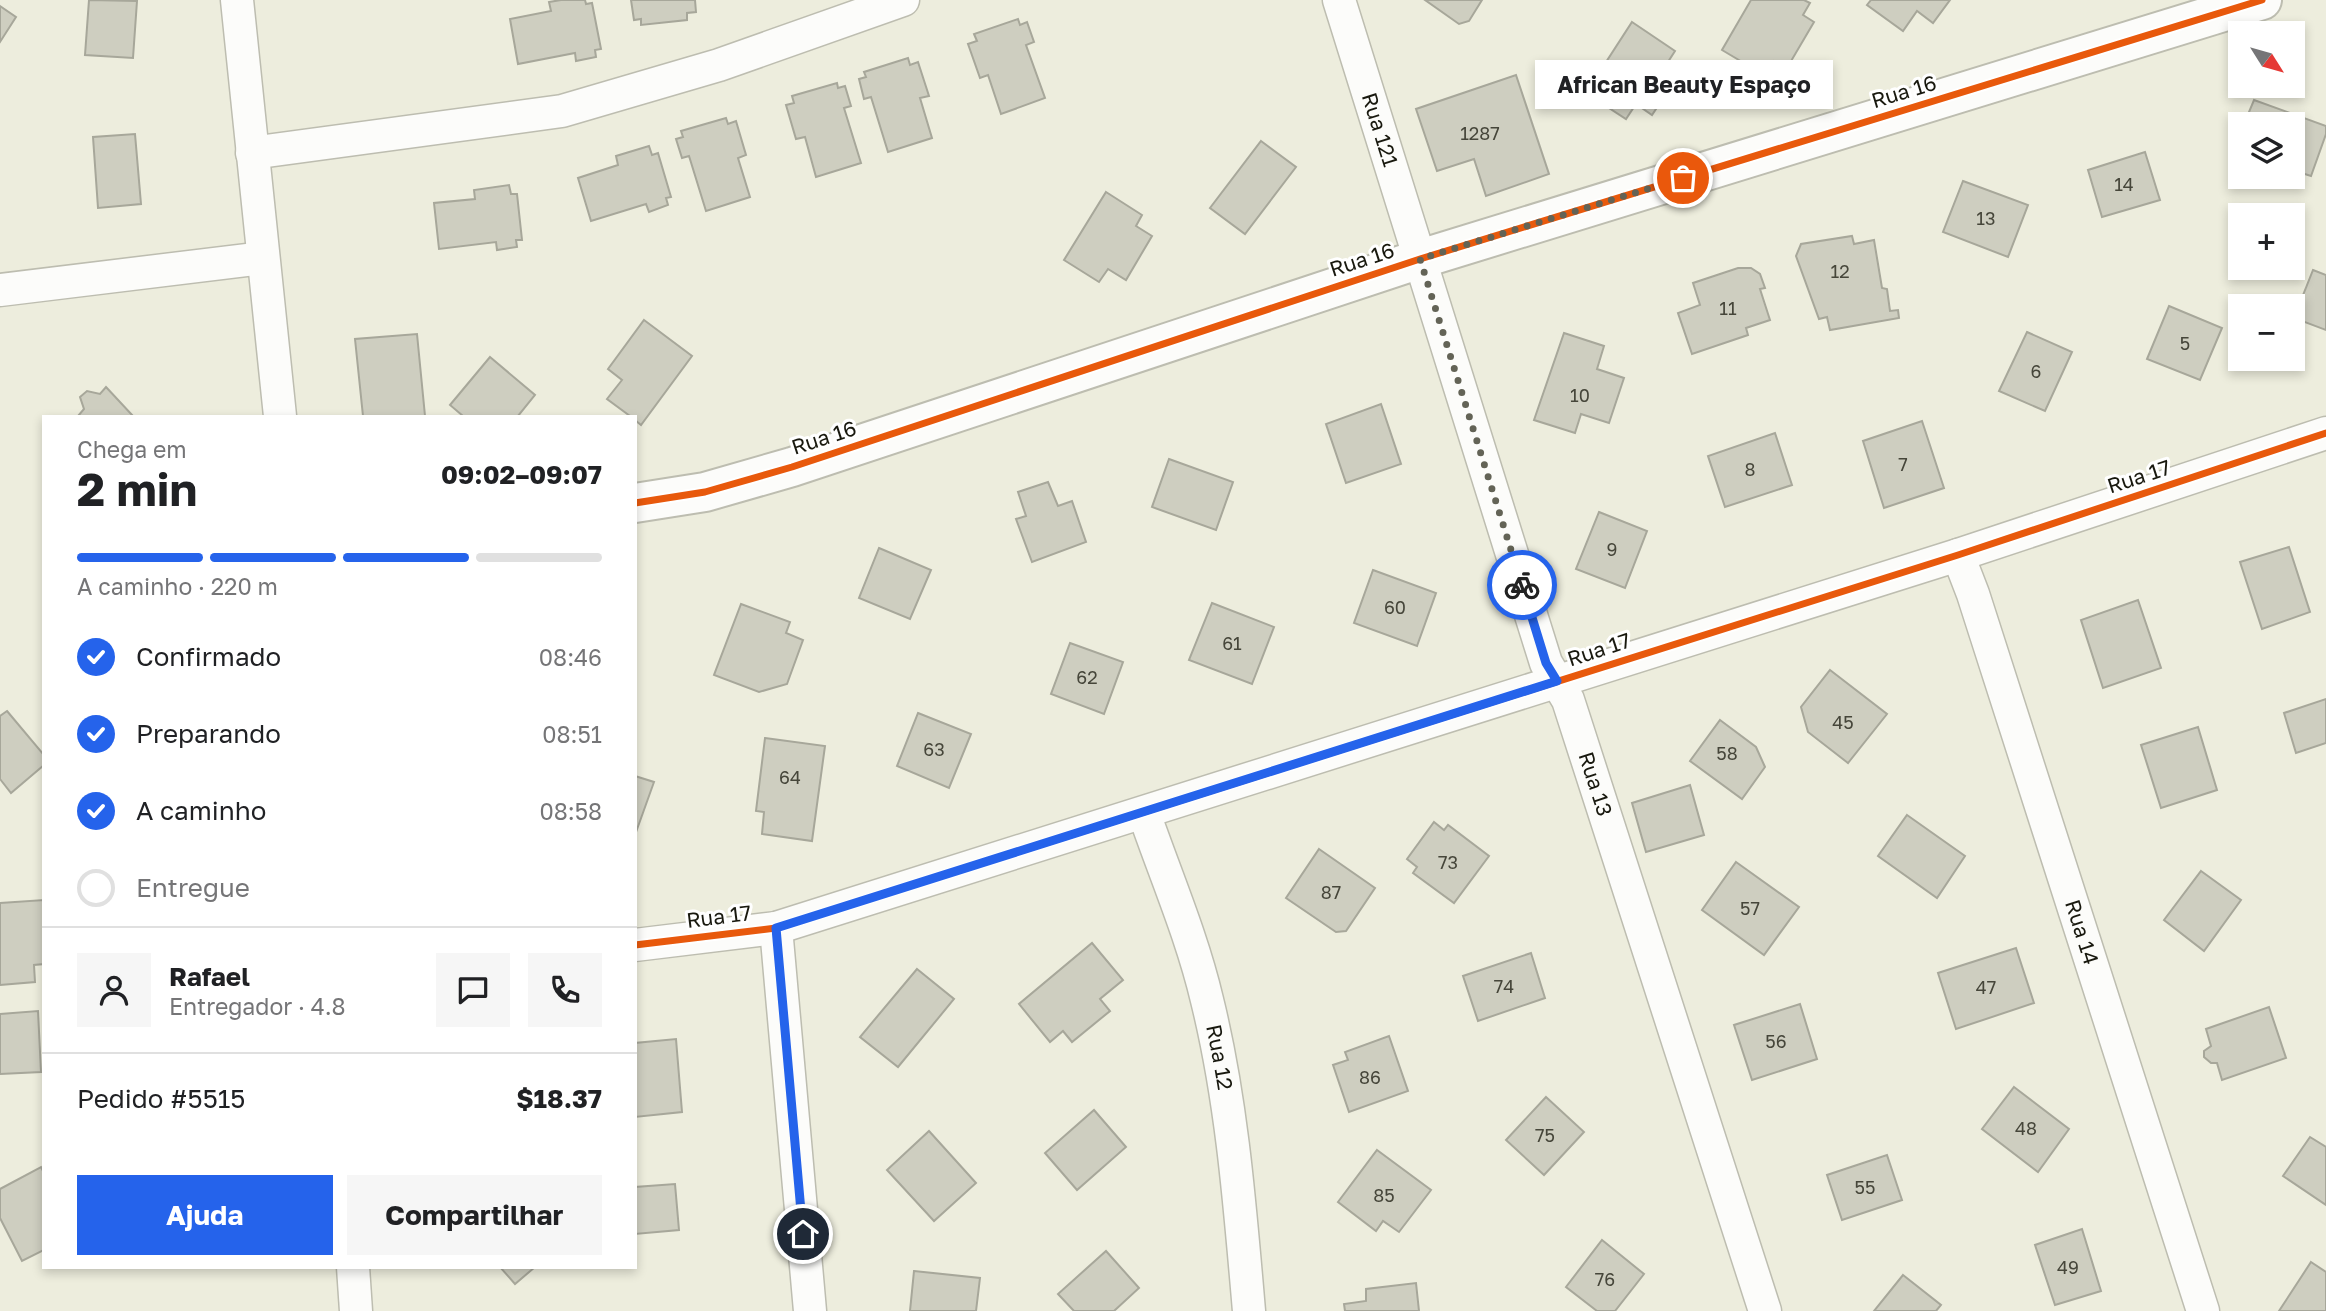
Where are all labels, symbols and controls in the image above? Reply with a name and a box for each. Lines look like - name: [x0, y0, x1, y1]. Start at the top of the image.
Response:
- north arrow: [2228, 21, 2305, 98]
- map controls: [2228, 21, 2305, 371]
- callout: African Beauty Espaço: [1534, 59, 1832, 108]
- street label: Rua 16: [1868, 69, 1939, 113]
- text: African Beauty Espaço: [1557, 70, 1811, 98]
- street label: Rua 121: [1357, 89, 1404, 170]
- button: layers: [2228, 112, 2305, 189]
- house number: 1287: [1460, 122, 1500, 144]
- pin: [1653, 148, 1713, 208]
- icon: bag: [1664, 159, 1702, 197]
- house number: 14: [2114, 173, 2134, 195]
- button: +: [2228, 203, 2305, 280]
- house number: 13: [1976, 207, 1996, 229]
- street label: Rua 16: [1326, 236, 1397, 282]
- house number: 12: [1830, 260, 1850, 282]
- button: −: [2228, 294, 2305, 371]
- house number: 11: [1719, 297, 1737, 319]
- house number: 5: [2180, 332, 2190, 354]
- house number: 6: [2031, 360, 2041, 382]
- house number: 10: [1570, 384, 1590, 406]
- street label: Rua 16: [788, 414, 859, 460]
- text: Chega em: [77, 435, 187, 463]
- house number: 7: [1898, 453, 1908, 475]
- street label: Rua 17: [2104, 454, 2174, 498]
- house number: 8: [1745, 458, 1755, 480]
- text: 09:02–09:07: [441, 459, 602, 490]
- text: 2 min: [77, 461, 197, 516]
- house number: 9: [1607, 538, 1617, 560]
- courier: [1487, 550, 1557, 620]
- icon: bike: [1503, 566, 1541, 604]
- text: A caminho · 220 m: [77, 572, 278, 600]
- house number: 60: [1384, 596, 1406, 618]
- street label: Rua 17: [1564, 627, 1634, 671]
- house number: 61: [1222, 632, 1242, 654]
- icon: check: [77, 638, 115, 676]
- text: Confirmado: [136, 641, 281, 672]
- text: 08:46: [539, 643, 602, 671]
- house number: 62: [1076, 666, 1098, 688]
- house number: 45: [1832, 711, 1854, 733]
- icon: check: [77, 715, 115, 753]
- text: Preparando: [136, 718, 281, 749]
- text: 08:51: [542, 720, 602, 748]
- house number: 63: [923, 738, 945, 760]
- house number: 58: [1716, 742, 1738, 764]
- street label: Rua 13: [1574, 748, 1619, 819]
- house number: 64: [779, 766, 801, 788]
- icon: check: [77, 792, 115, 830]
- text: A caminho: [136, 795, 266, 826]
- text: 08:58: [539, 797, 602, 825]
- house number: 73: [1438, 851, 1458, 873]
- text: Entregue: [136, 872, 250, 903]
- house number: 87: [1321, 881, 1341, 903]
- street label: Rua 14: [2060, 896, 2105, 968]
- house number: 57: [1740, 897, 1760, 919]
- street label: Rua 17: [685, 899, 753, 933]
- button: person: [77, 953, 151, 1027]
- button: chat: [436, 953, 510, 1027]
- button: phone: [528, 953, 602, 1027]
- text: Rafael: [169, 961, 250, 992]
- house number: 74: [1494, 975, 1514, 997]
- house number: 47: [1976, 976, 1996, 998]
- text: Entregador · 4.8: [169, 992, 346, 1020]
- street label: Rua 12: [1201, 1022, 1239, 1092]
- house number: 56: [1765, 1030, 1787, 1052]
- house number: 86: [1359, 1066, 1381, 1088]
- text: Pedido #5515: [77, 1083, 245, 1114]
- text: $18.37: [516, 1083, 602, 1114]
- house number: 48: [2015, 1117, 2037, 1139]
- house number: 75: [1535, 1124, 1555, 1146]
- button: Ajuda: [77, 1175, 333, 1255]
- button: Compartilhar: [347, 1175, 602, 1255]
- house number: 55: [1855, 1176, 1875, 1198]
- house number: 85: [1373, 1184, 1395, 1206]
- pin: [773, 1204, 833, 1264]
- icon: home: [784, 1215, 822, 1253]
- house number: 49: [2057, 1256, 2079, 1278]
- house number: 76: [1595, 1268, 1615, 1290]

